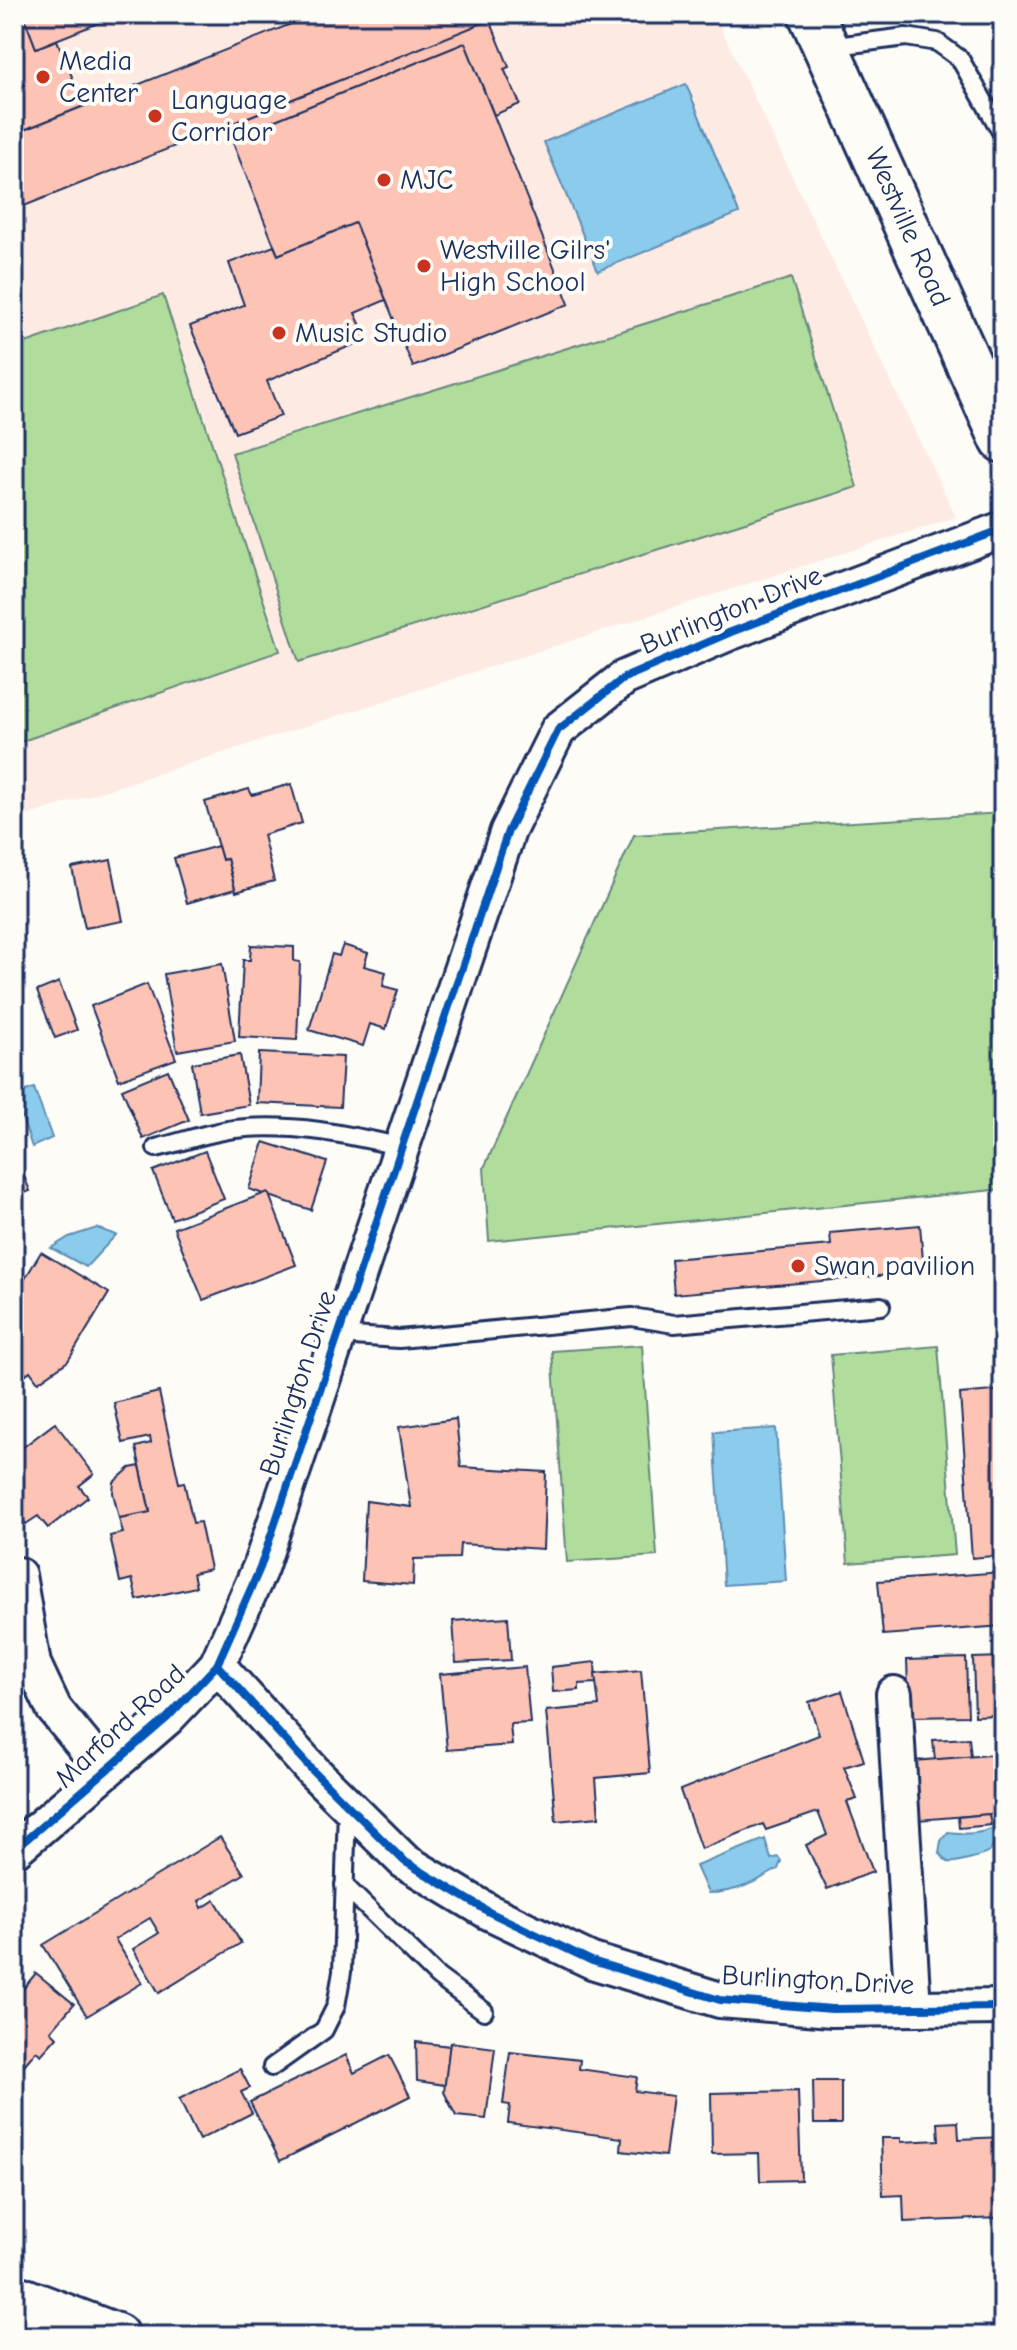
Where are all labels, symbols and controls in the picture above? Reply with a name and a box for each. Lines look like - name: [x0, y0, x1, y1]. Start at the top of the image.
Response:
- place label: Media Center: [59, 45, 138, 109]
- marker: Media Center: [34, 68, 52, 86]
- place label: Language Corridor: [171, 84, 287, 148]
- marker: Language Corridor: [146, 107, 164, 125]
- street label: Westville Road: [859, 143, 957, 311]
- place label: MJC: [400, 164, 453, 196]
- marker: MJC: [375, 171, 393, 189]
- place label: Westville Gilrs' High School: [440, 234, 611, 298]
- marker: Westville Gilrs' High School: [415, 257, 433, 275]
- place label: Music Studio: [295, 317, 447, 349]
- marker: Music Studio: [270, 324, 288, 342]
- street label: Burlington Drive: [636, 559, 826, 661]
- place label: Swan pavilion: [814, 1250, 975, 1282]
- marker: Swan pavilion: [789, 1257, 807, 1275]
- street label: Burlington Drive: [253, 1286, 343, 1480]
- street label: Marford Road: [48, 1658, 192, 1794]
- street label: Burlington Drive: [721, 1959, 915, 2001]

